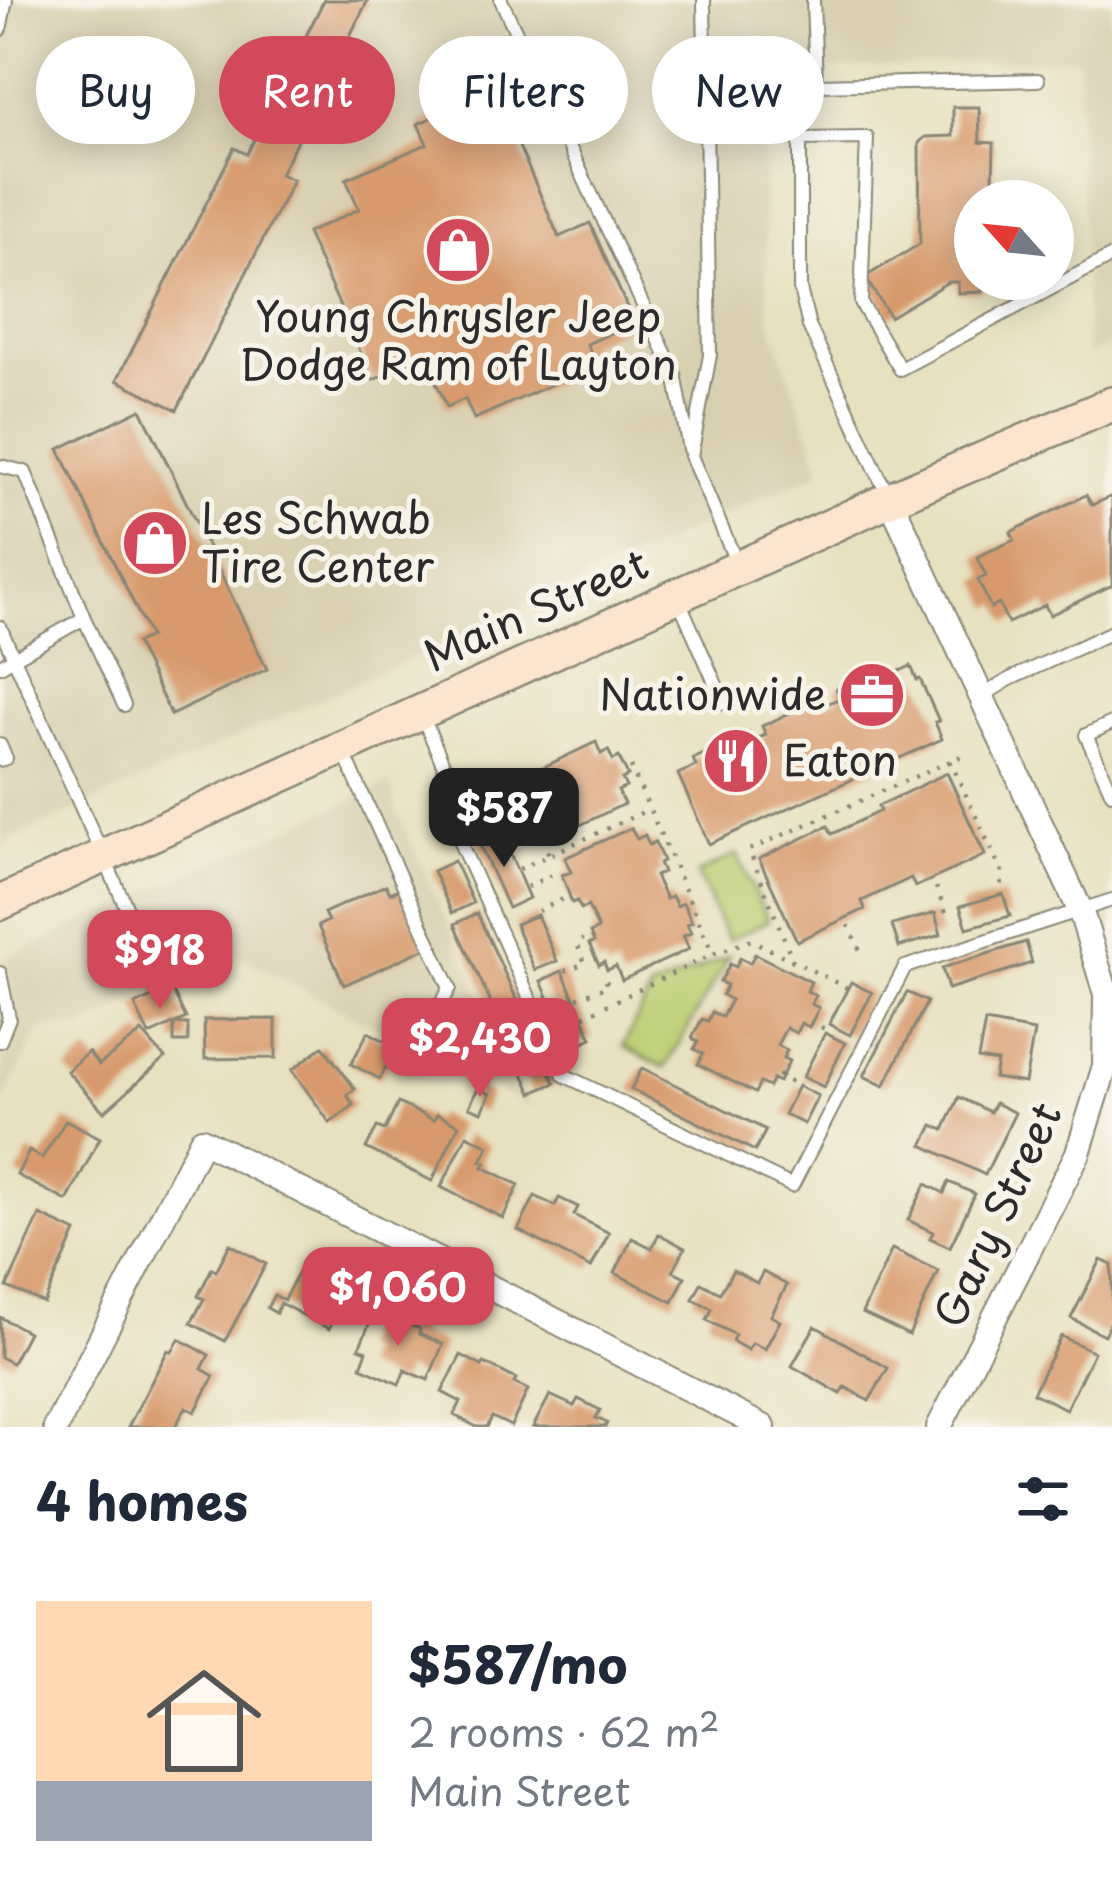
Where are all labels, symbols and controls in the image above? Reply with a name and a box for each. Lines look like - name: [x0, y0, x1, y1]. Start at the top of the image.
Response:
- chip: Buy: [36, 36, 195, 144]
- chip: Rent: [219, 36, 395, 144]
- chip: Filters: [419, 36, 628, 144]
- chip: New: [652, 36, 824, 144]
- north arrow: [954, 180, 1074, 300]
- map controls: [954, 180, 1074, 300]
- shop icon: Young Chrysler Jeep Dodge Ram of Layton: [423, 215, 493, 285]
- place label: Young Chrysler Jeep Dodge Ram of Layton: [239, 283, 677, 394]
- place label: Les Schwab Tire Center: [201, 485, 434, 596]
- shop icon: Les Schwab Tire Center: [120, 508, 190, 578]
- street label: Main Street: [413, 530, 657, 685]
- office icon: Nationwide: [837, 660, 907, 730]
- place label: Nationwide: [599, 661, 826, 724]
- restaurant icon: Eaton: [701, 726, 771, 796]
- place label: Eaton: [783, 727, 897, 790]
- pin: $587: [433, 768, 575, 870]
- text: $587: [456, 777, 552, 836]
- pin: $918: [89, 910, 231, 1012]
- text: $918: [114, 919, 206, 978]
- pin: $2,430: [382, 998, 578, 1100]
- text: $2,430: [409, 1007, 551, 1066]
- street label: Gary Street: [916, 1091, 1075, 1337]
- pin: $1,060: [300, 1247, 496, 1349]
- text: $1,060: [329, 1256, 467, 1315]
- text: 4 homes: [36, 1461, 248, 1538]
- icon: filters: [1010, 1466, 1076, 1532]
- text: $587/mo: [408, 1624, 627, 1701]
- icon: home: [132, 1649, 276, 1793]
- text: 2 rooms · 62 m²: [408, 1701, 720, 1760]
- text: Main Street: [408, 1760, 631, 1819]

